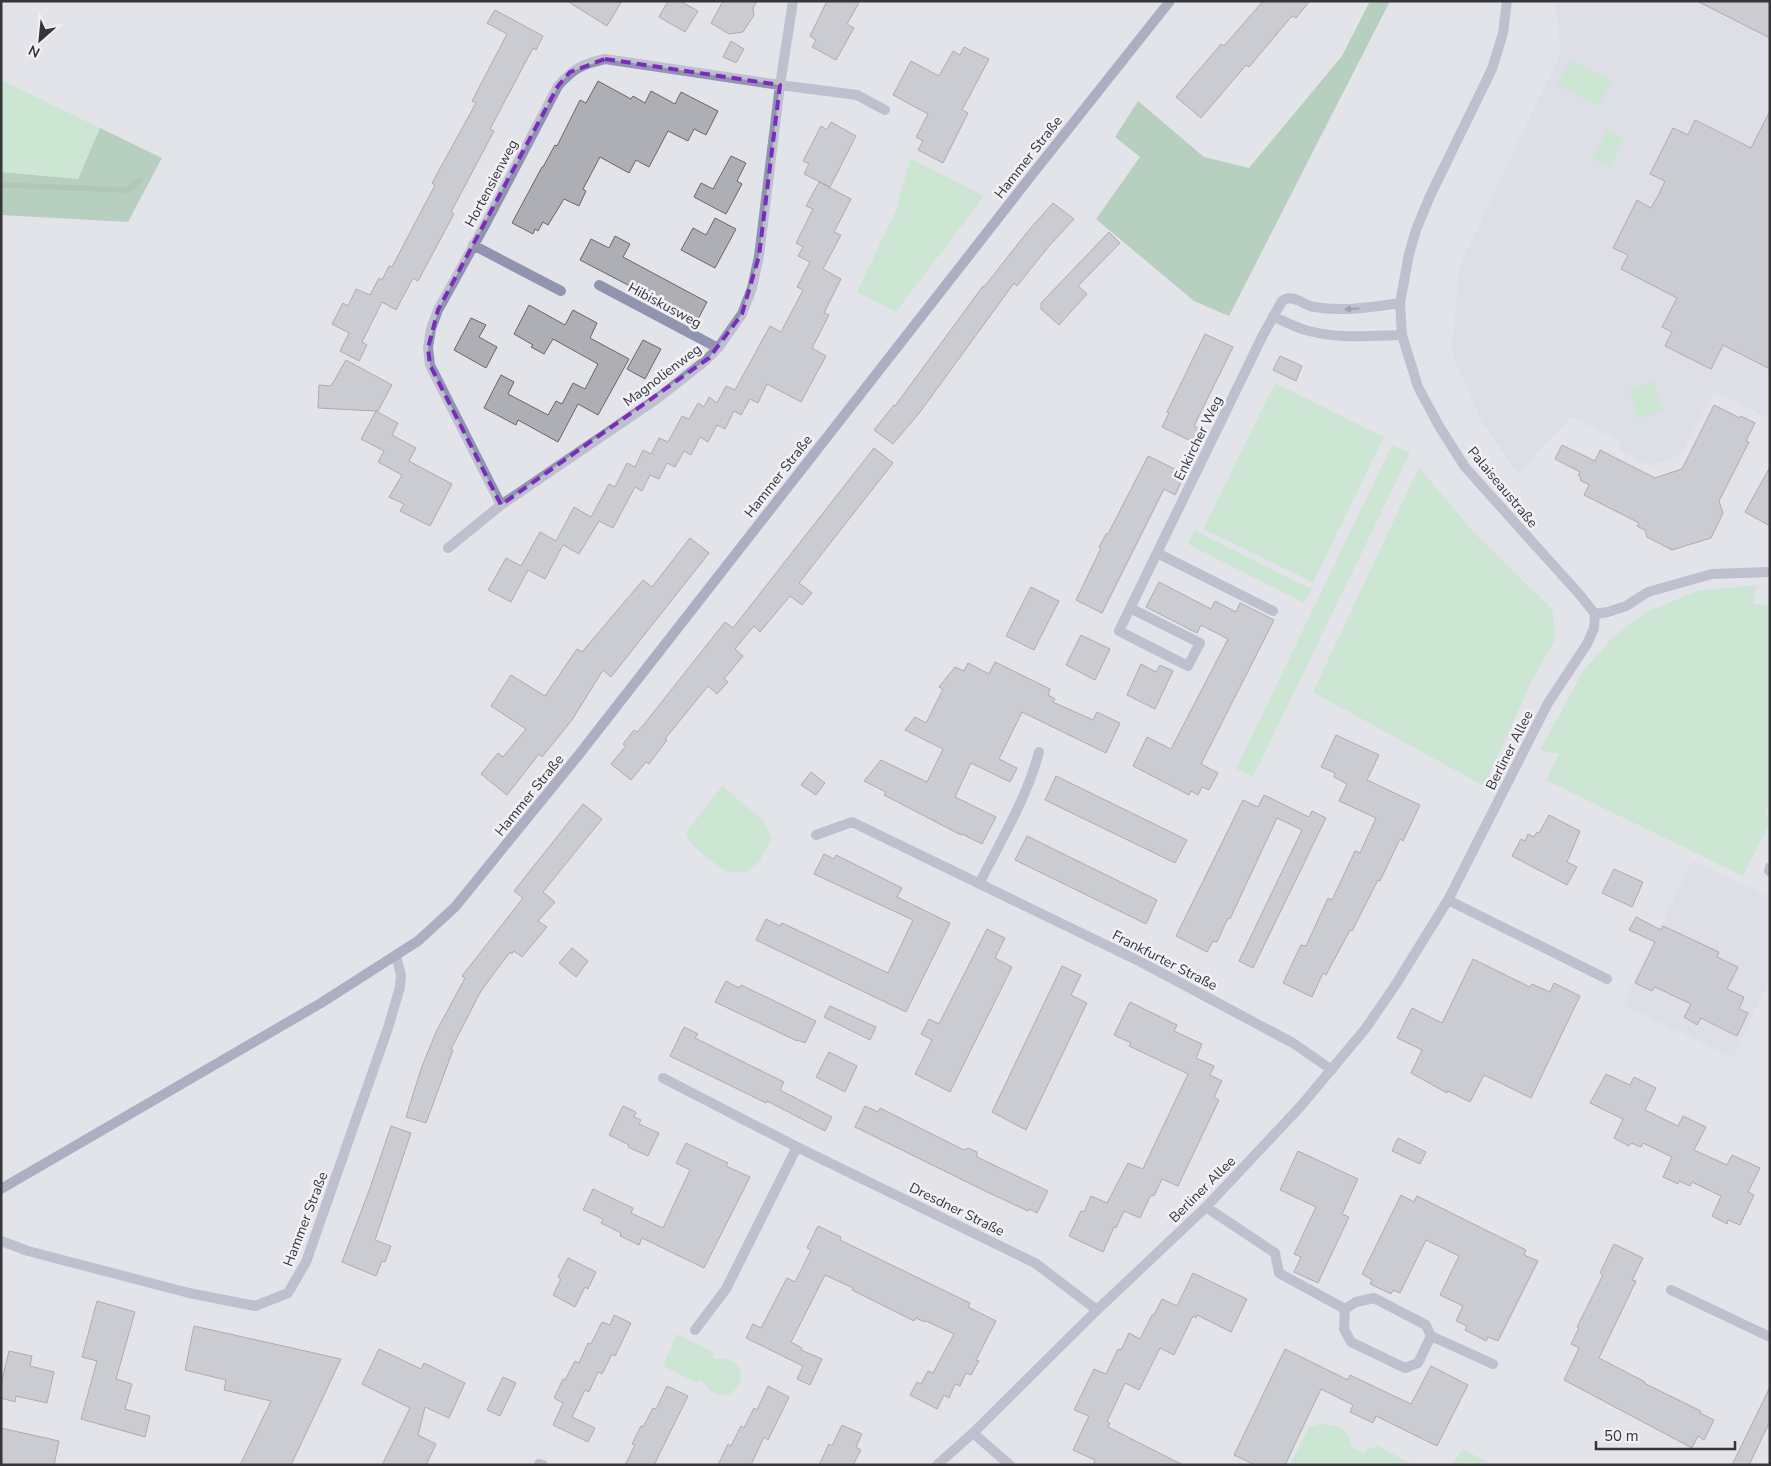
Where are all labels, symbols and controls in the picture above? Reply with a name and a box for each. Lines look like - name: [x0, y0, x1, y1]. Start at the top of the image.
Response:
- north arrow: [15, 15, 65, 65]
- text: N: [25, 40, 43, 62]
- street label: Hammer Straße: [990, 112, 1067, 203]
- street label: Hortensienweg: [460, 136, 523, 230]
- street label: Hibiskusweg: [625, 278, 705, 333]
- one-way arrow: [1343, 305, 1359, 313]
- street label: Magnolienweg: [619, 340, 705, 411]
- street label: Enkircher Weg: [1170, 393, 1227, 484]
- street label: Hammer Straße: [740, 431, 817, 522]
- street label: Palaiseaustraße: [1463, 443, 1542, 532]
- street label: Berliner Allee: [1481, 707, 1538, 793]
- street label: Hammer Straße: [491, 750, 568, 840]
- street label: Frankfurter Straße: [1109, 926, 1221, 995]
- street label: Berliner Allee: [1165, 1152, 1240, 1227]
- street label: Hammer Straße: [279, 1169, 332, 1269]
- street label: Dresdner Straße: [906, 1178, 1007, 1241]
- scale bar: [1596, 1418, 1735, 1450]
- text: 50 m: [1604, 1426, 1639, 1446]

